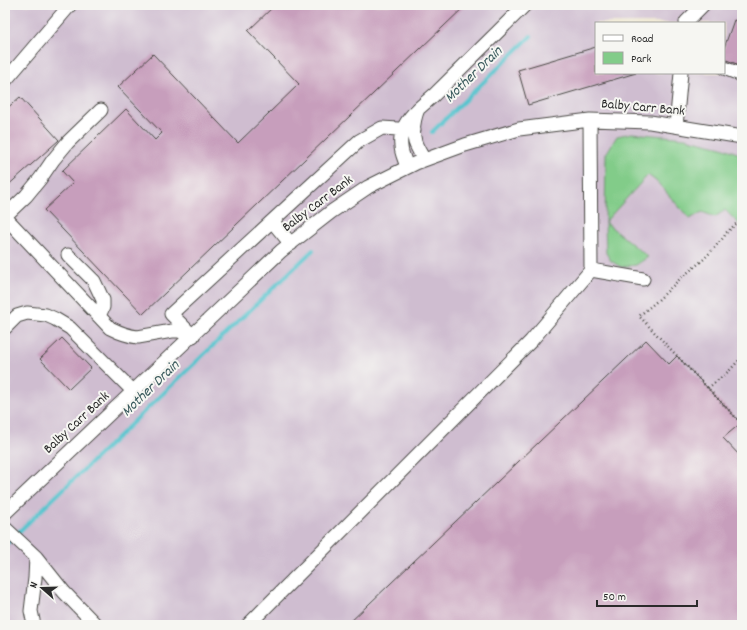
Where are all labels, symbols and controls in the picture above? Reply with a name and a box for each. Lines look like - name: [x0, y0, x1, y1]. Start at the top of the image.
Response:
- legend: [595, 22, 725, 74]
- text: Road: [631, 31, 653, 48]
- water label: Mother Drain: [440, 41, 509, 108]
- text: Park: [631, 51, 652, 68]
- street label: Balby Carr Bank: [600, 94, 686, 122]
- street label: Balby Carr Bank: [278, 171, 358, 237]
- water label: Mother Drain: [117, 355, 186, 422]
- street label: Balby Carr Bank: [39, 387, 115, 459]
- north arrow: [22, 568, 62, 608]
- text: N: [26, 579, 43, 591]
- scale bar: [597, 582, 697, 608]
- text: 50 m: [603, 589, 626, 606]

